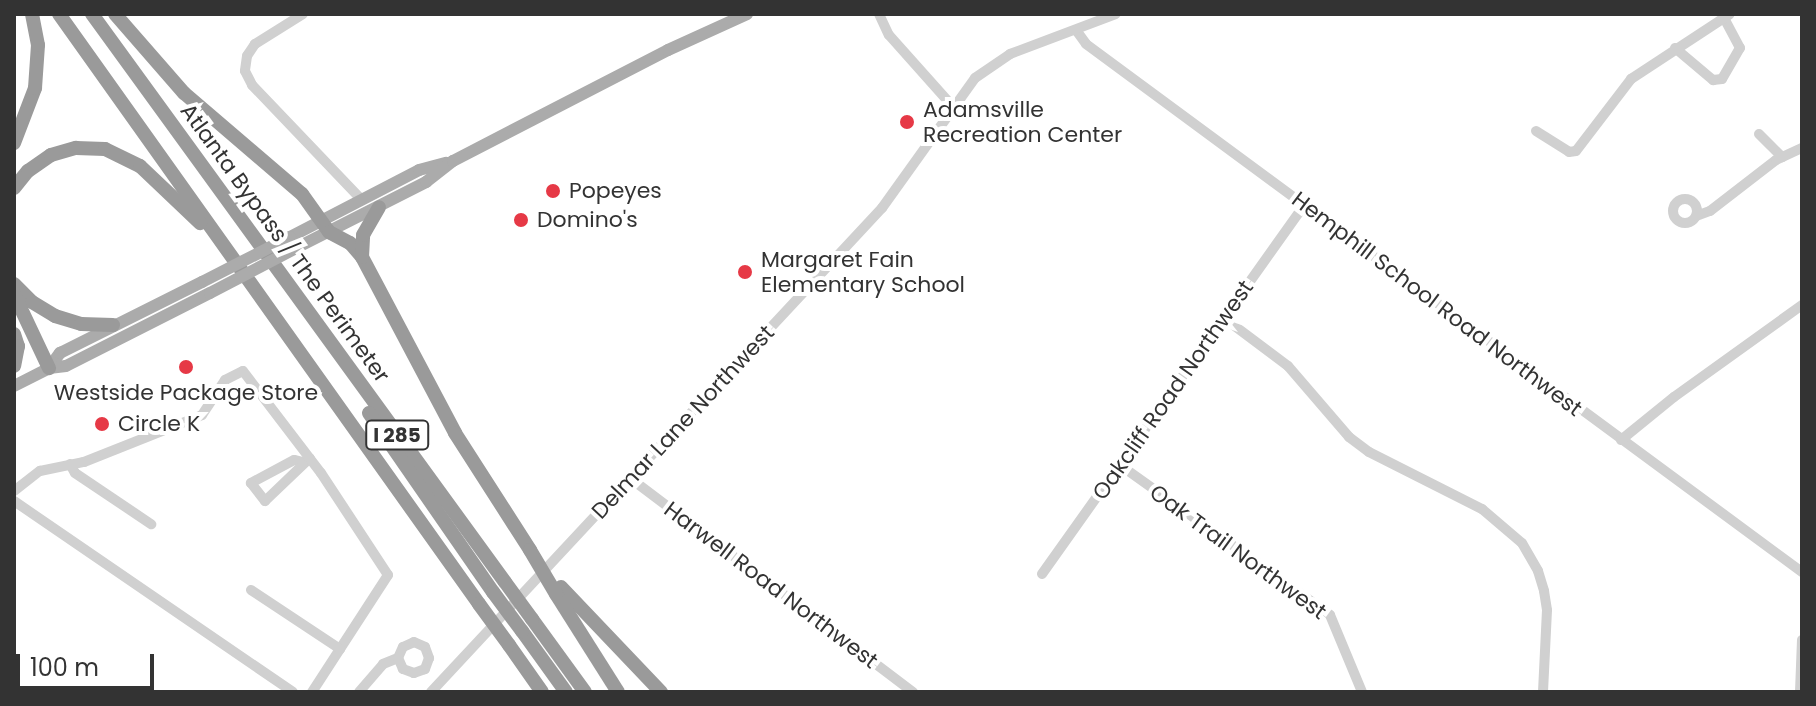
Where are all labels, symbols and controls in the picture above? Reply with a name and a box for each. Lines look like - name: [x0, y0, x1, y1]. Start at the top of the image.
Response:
- place label: Adamsville Recreation Center: [923, 96, 1122, 148]
- street label: Atlanta Bypass / The Perimeter: [175, 98, 395, 388]
- marker: Adamsville Recreation Center: [898, 113, 916, 131]
- place label: Popeyes: [569, 178, 662, 204]
- marker: Popeyes: [544, 182, 562, 200]
- street label: Hemphill School Road Northwest: [1287, 186, 1587, 422]
- place label: Domino's: [537, 207, 638, 233]
- marker: Domino's: [512, 211, 530, 229]
- place label: Margaret Fain Elementary School: [761, 246, 965, 298]
- marker: Margaret Fain Elementary School: [736, 263, 754, 281]
- street label: Oakcliff Road Northwest: [1087, 275, 1259, 505]
- street label: Delmar Lane Northwest: [586, 320, 780, 524]
- marker: Westside Package Store: [177, 358, 195, 376]
- place label: Westside Package Store: [54, 380, 318, 406]
- place label: Circle K: [118, 411, 200, 437]
- marker: Circle K: [93, 415, 111, 433]
- road number: I 285: [365, 419, 429, 451]
- street label: Oak Trail Northwest: [1144, 479, 1332, 625]
- street label: Harwell Road Northwest: [659, 496, 883, 674]
- scale bar: [20, 638, 158, 688]
- text: 100 m: [30, 651, 99, 684]

